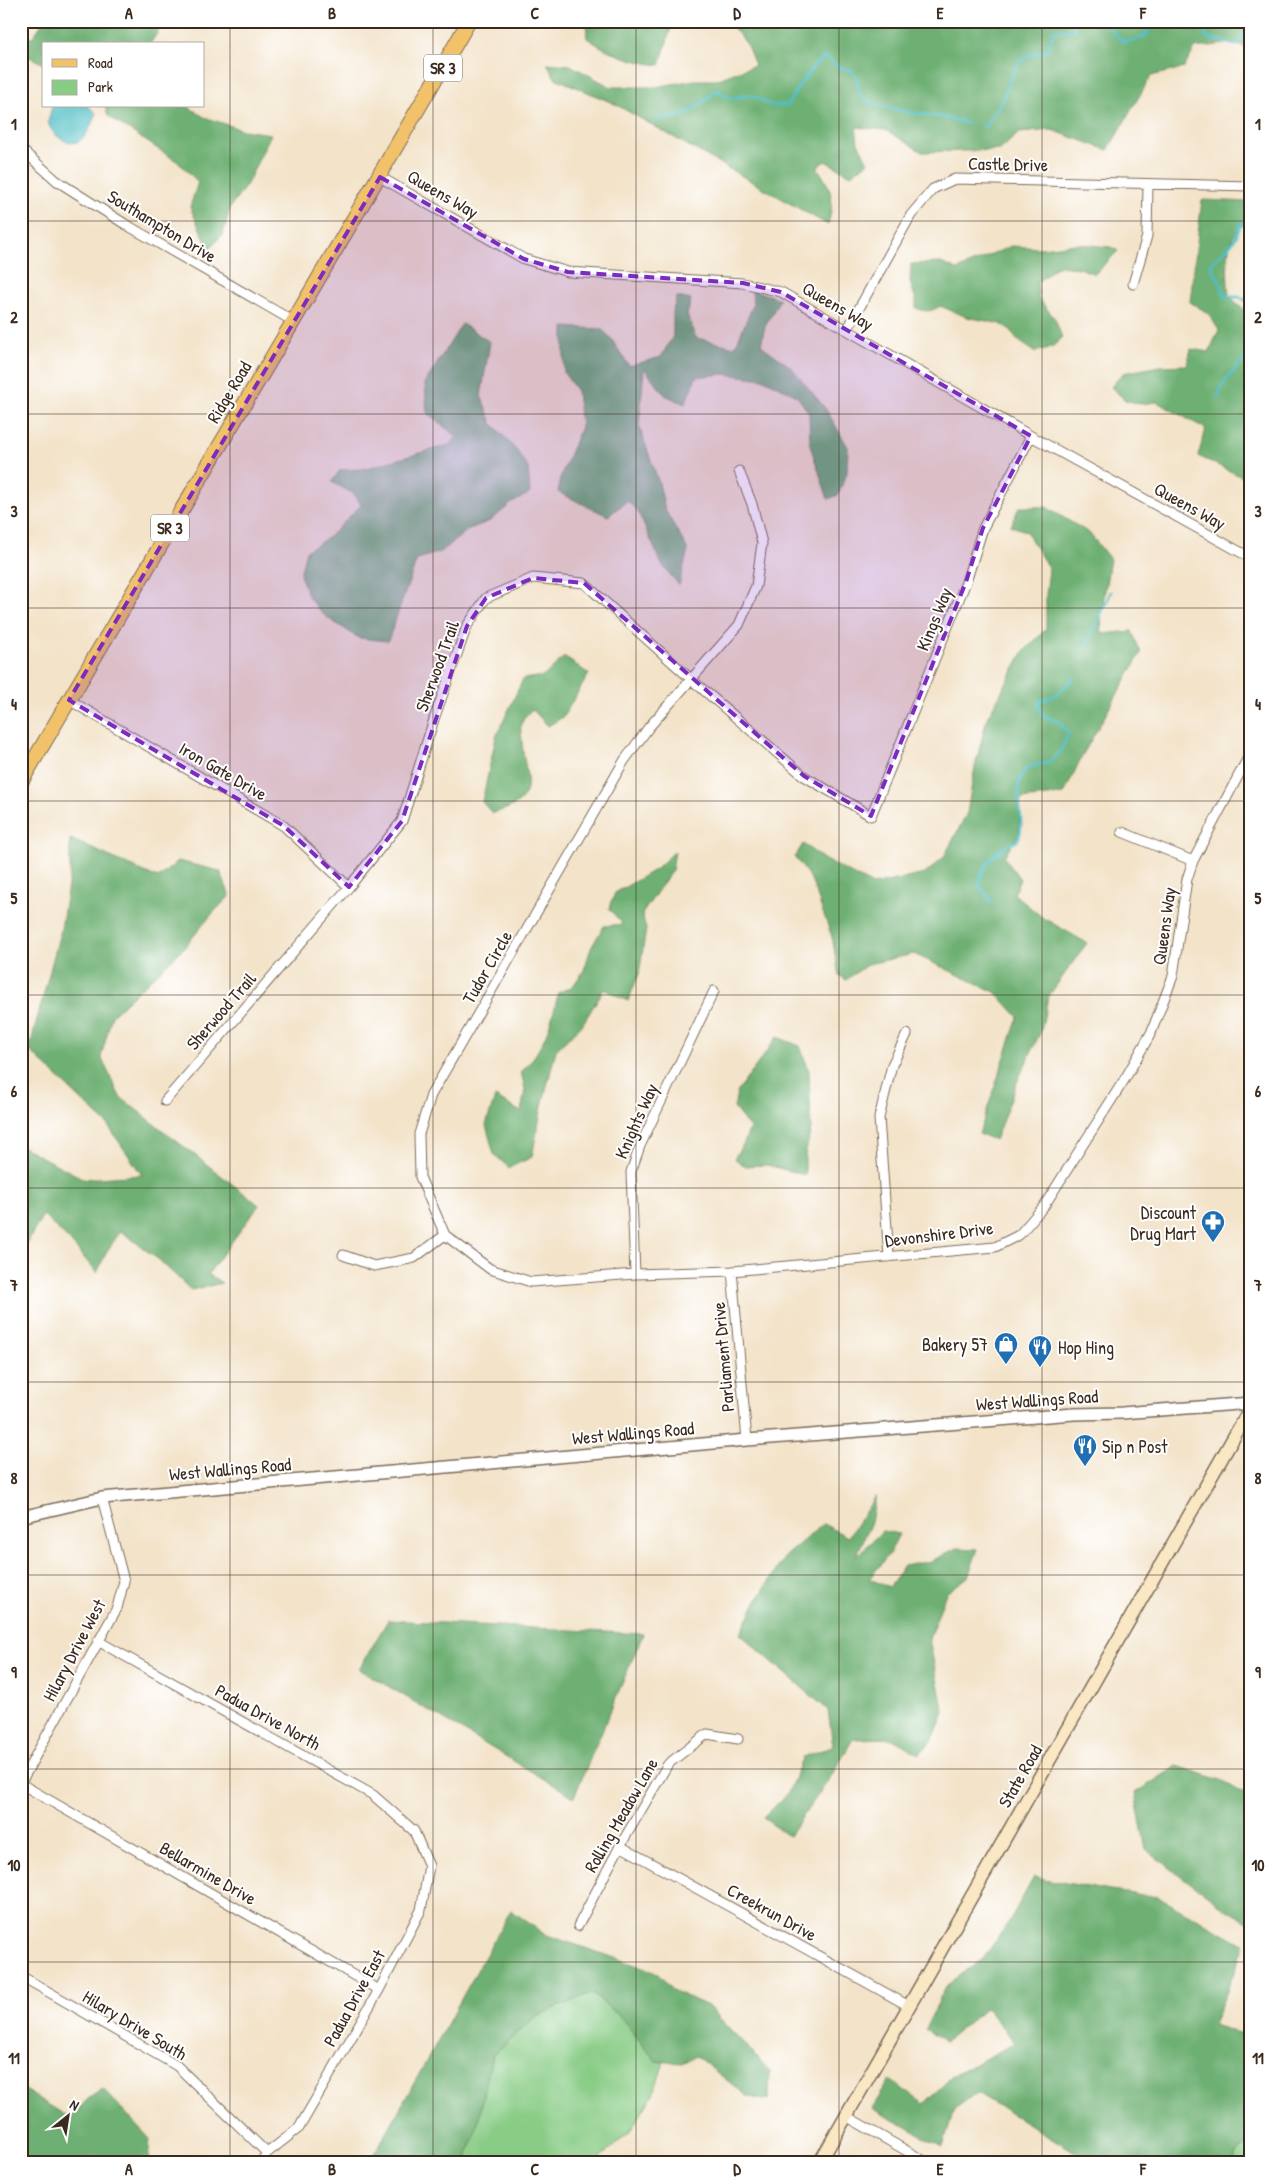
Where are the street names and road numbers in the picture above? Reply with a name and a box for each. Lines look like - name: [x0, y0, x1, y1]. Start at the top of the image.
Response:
- road number: SR 3: [424, 54, 462, 82]
- street label: Castle Drive: [968, 151, 1048, 177]
- street label: Queens Way: [403, 164, 483, 225]
- street label: Southampton Drive: [103, 184, 221, 268]
- street label: Queens Way: [798, 276, 878, 337]
- street label: Ridge Road: [201, 356, 257, 428]
- street label: Queens Way: [1150, 476, 1231, 536]
- road number: SR 3: [151, 514, 189, 542]
- street label: Kings Way: [910, 583, 958, 654]
- street label: Sherwood Trail: [409, 617, 465, 715]
- street label: Iron Gate Drive: [174, 736, 272, 806]
- street label: Queens Way: [1146, 885, 1182, 967]
- street label: Tudor Circle: [456, 926, 518, 1008]
- street label: Sherwood Trail: [180, 967, 262, 1055]
- street label: Knights Way: [608, 1079, 664, 1163]
- street label: Devonshire Drive: [883, 1215, 995, 1253]
- street label: Parliament Drive: [706, 1301, 740, 1413]
- street label: West Wallings Road: [975, 1383, 1099, 1417]
- street label: West Wallings Road: [571, 1415, 695, 1451]
- street label: West Wallings Road: [168, 1451, 292, 1487]
- street label: Hilary Drive West: [37, 1594, 112, 1705]
- street label: Padua Drive North: [211, 1678, 325, 1756]
- street label: State Road: [992, 1740, 1048, 1812]
- street label: Rolling Meadow Lane: [578, 1753, 664, 1877]
- street label: Bellarmine Drive: [155, 1835, 261, 1911]
- street label: Creekrun Drive: [723, 1877, 821, 1947]
- street label: Padua Drive East: [317, 1944, 391, 2051]
- street label: Hilary Drive South: [78, 1984, 192, 2066]

